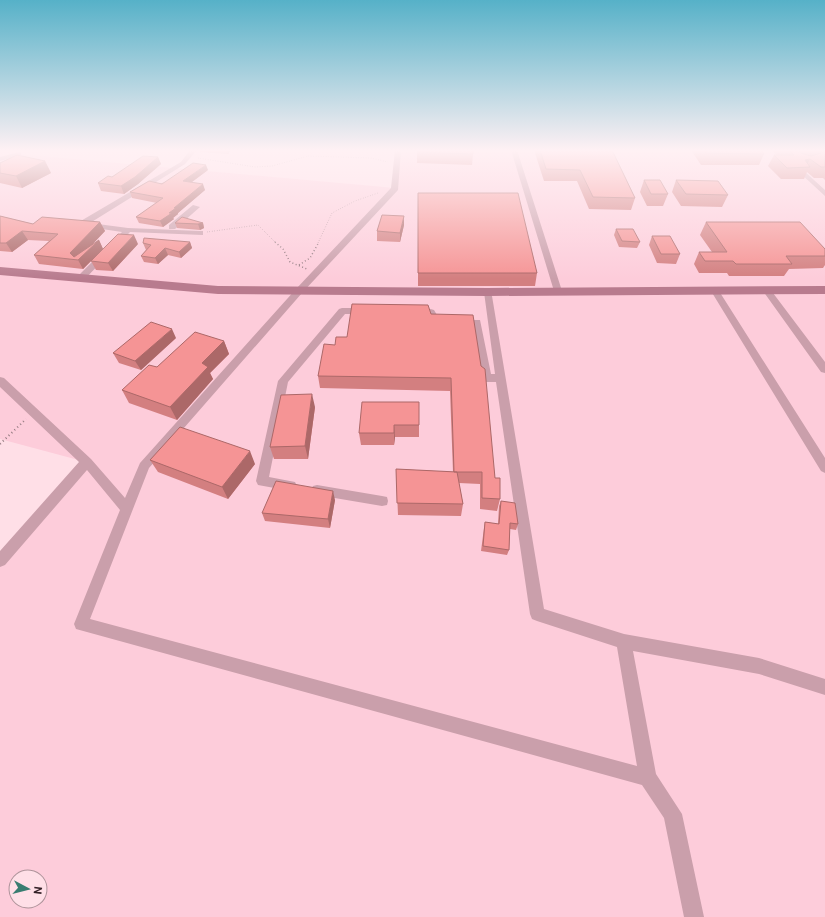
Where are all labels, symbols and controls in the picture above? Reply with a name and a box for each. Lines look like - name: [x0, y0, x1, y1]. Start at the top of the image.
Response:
- north arrow: [8, 869, 48, 909]
- text: N: [30, 886, 44, 895]

